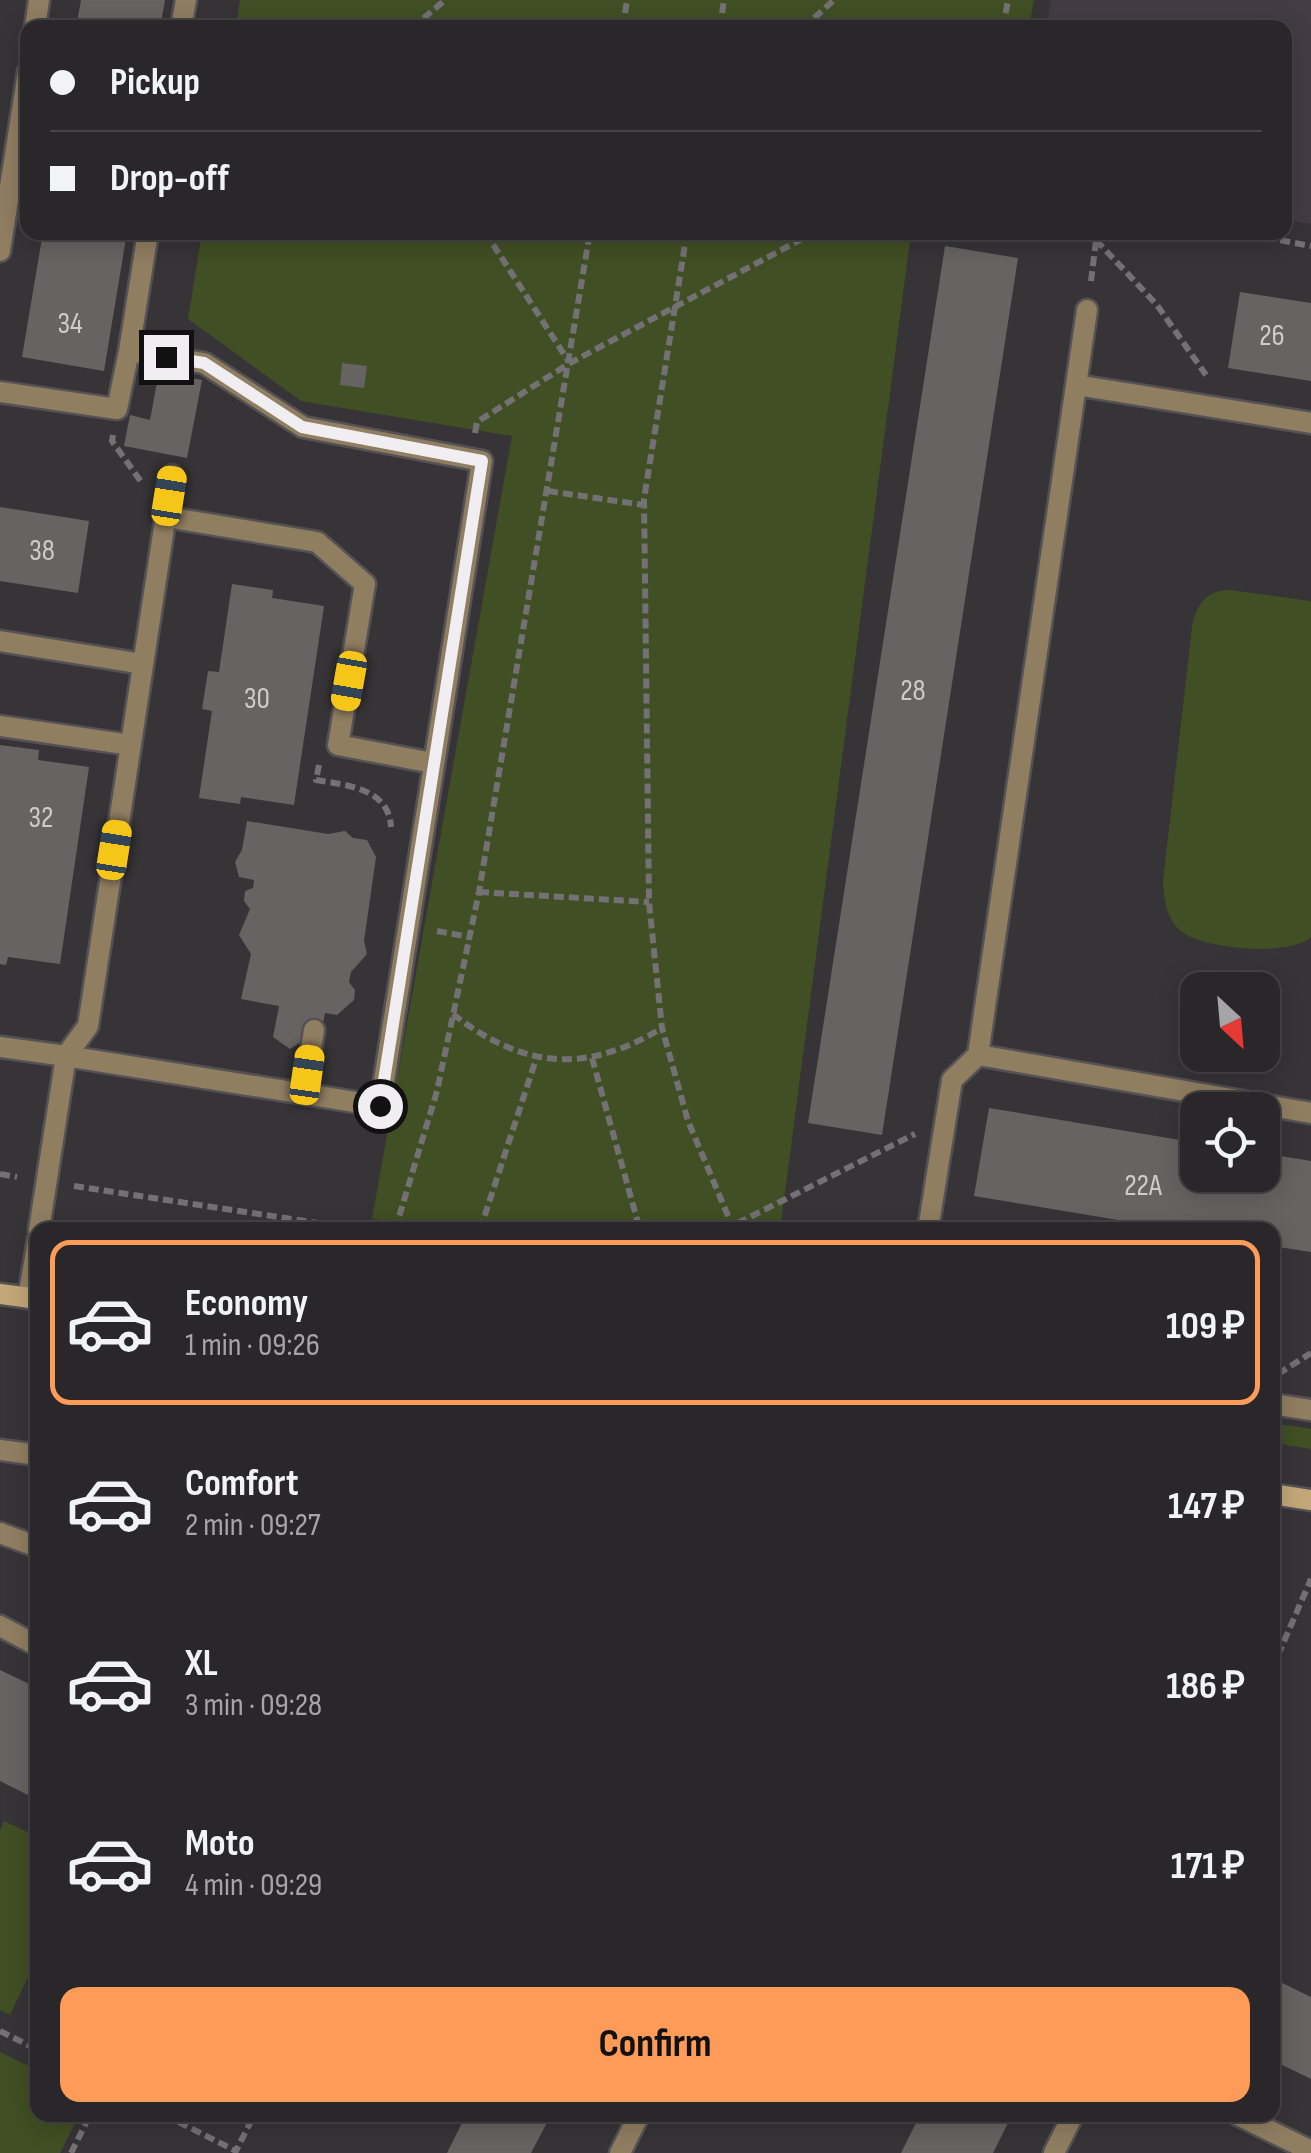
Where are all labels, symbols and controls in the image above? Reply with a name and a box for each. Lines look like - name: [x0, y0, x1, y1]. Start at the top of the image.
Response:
- text: Pickup: [110, 60, 200, 105]
- text: Drop-off: [110, 156, 229, 201]
- house number: 34: [57, 306, 83, 342]
- house number: 26: [1259, 318, 1285, 354]
- route end: [144, 335, 189, 380]
- car: [149, 464, 189, 528]
- house number: 38: [29, 533, 55, 569]
- car: [329, 649, 369, 713]
- house number: 28: [900, 673, 926, 709]
- house number: 30: [244, 681, 270, 717]
- house number: 32: [29, 800, 53, 836]
- car: [94, 818, 134, 882]
- north arrow: [1180, 972, 1280, 1072]
- map controls: [1180, 972, 1280, 1192]
- car: [288, 1043, 326, 1107]
- route start: [358, 1084, 403, 1129]
- button: locate: [1180, 1092, 1280, 1192]
- house number: 22А: [1124, 1168, 1162, 1204]
- icon: car: [65, 1278, 155, 1368]
- text: Economy: [185, 1281, 308, 1326]
- text: 109 ₽: [1166, 1304, 1245, 1349]
- text: 1 min · 09:26: [185, 1326, 320, 1365]
- icon: car: [65, 1458, 155, 1548]
- text: Comfort: [185, 1461, 299, 1506]
- text: 147 ₽: [1168, 1484, 1245, 1529]
- text: 2 min · 09:27: [185, 1506, 321, 1545]
- icon: car: [65, 1638, 155, 1728]
- text: XL: [185, 1641, 218, 1686]
- text: 186 ₽: [1166, 1664, 1245, 1709]
- text: 3 min · 09:28: [185, 1686, 322, 1725]
- icon: car: [65, 1818, 155, 1908]
- text: Moto: [185, 1821, 255, 1866]
- text: 171 ₽: [1171, 1844, 1245, 1889]
- text: 4 min · 09:29: [185, 1866, 322, 1905]
- button: Confirm: [60, 1987, 1250, 2102]

